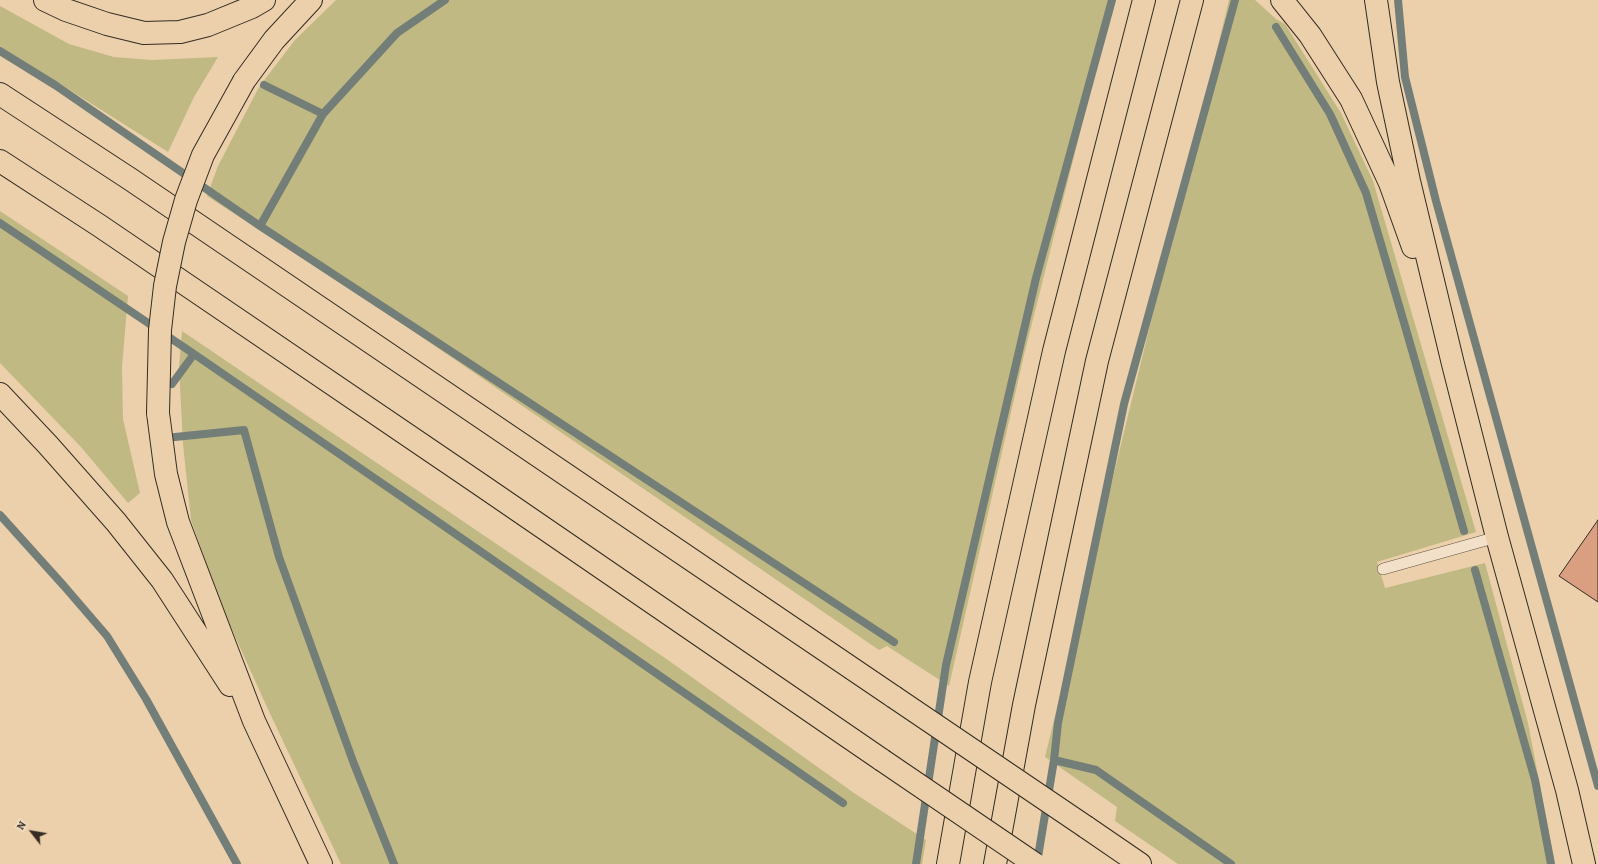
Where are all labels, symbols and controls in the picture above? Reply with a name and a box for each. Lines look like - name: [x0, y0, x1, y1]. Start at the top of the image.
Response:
- north arrow: [12, 812, 52, 852]
- text: N: [13, 818, 30, 833]

